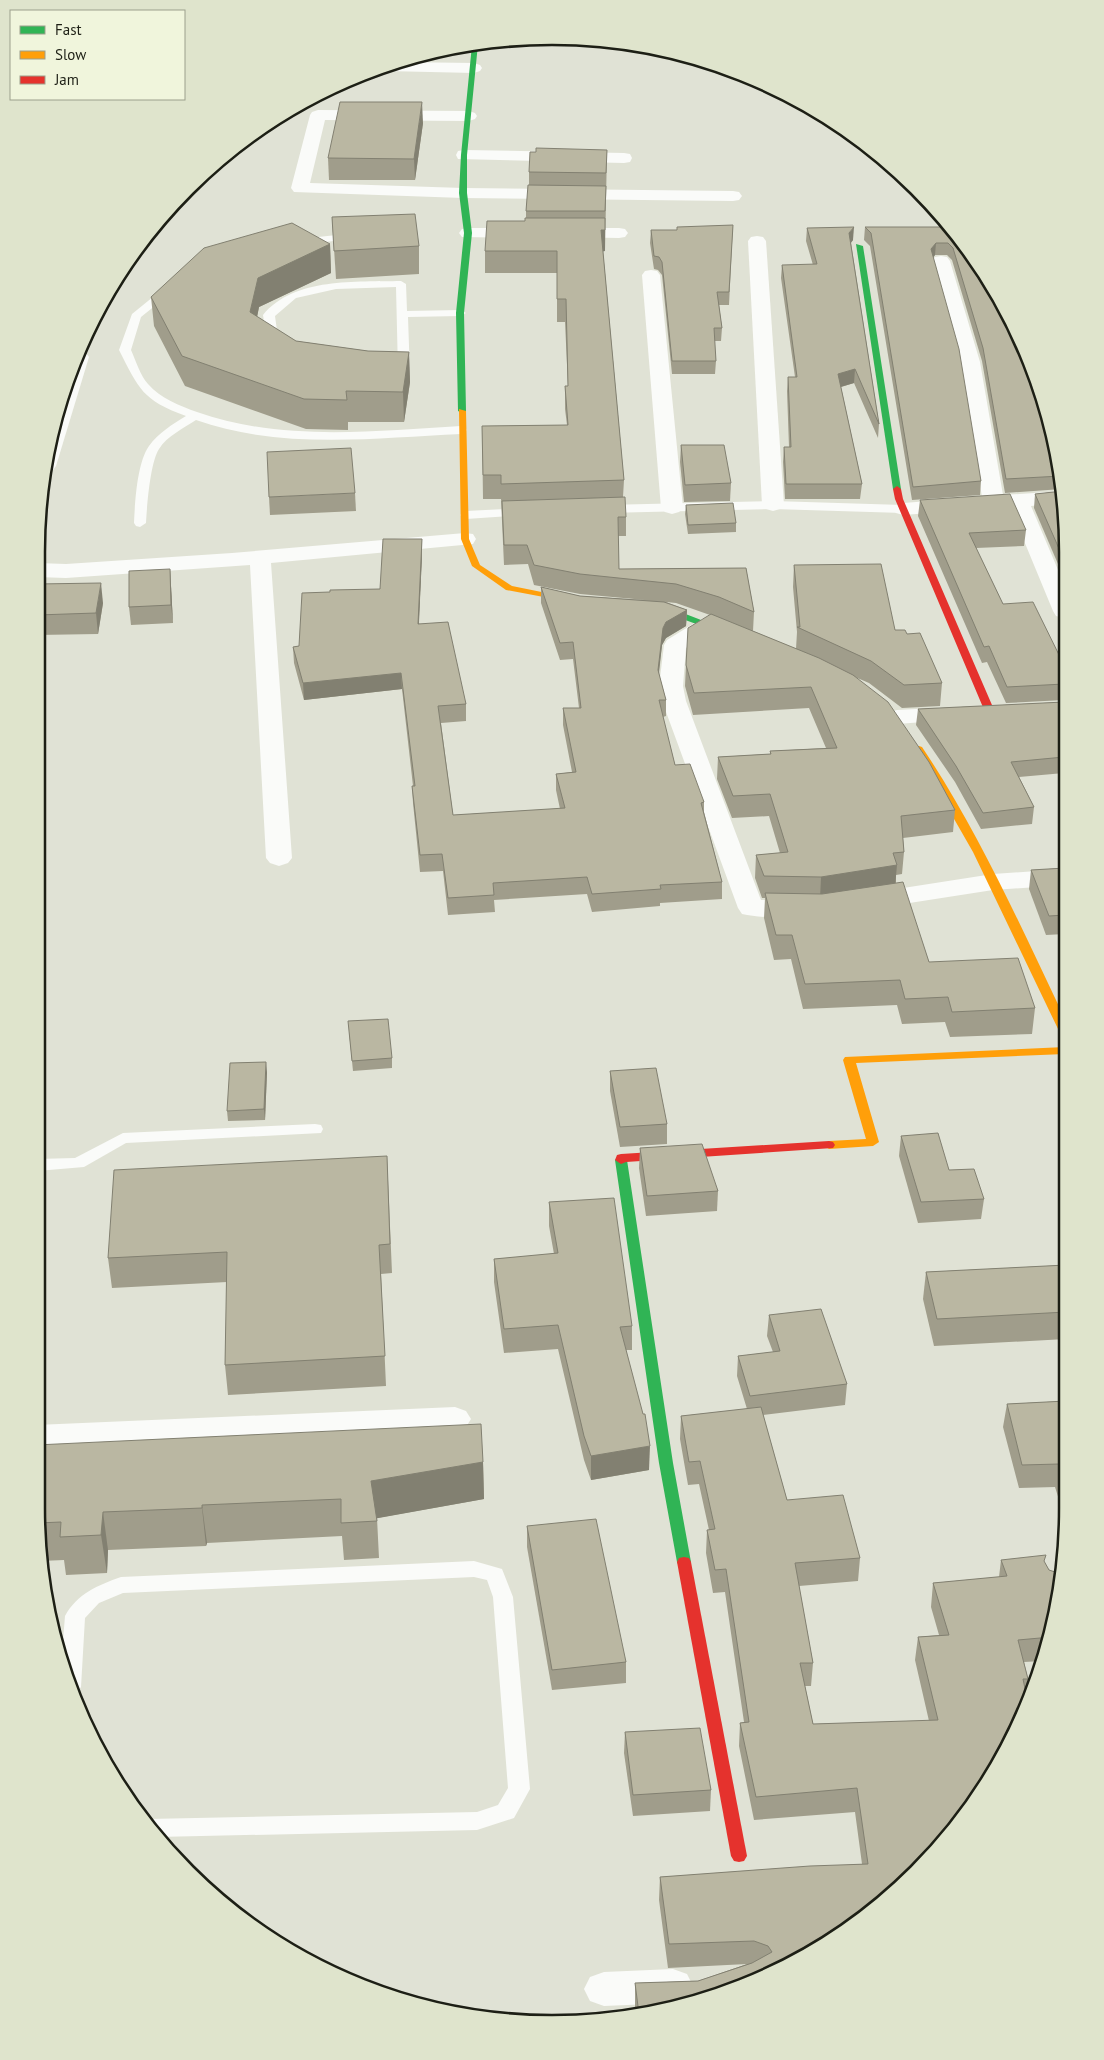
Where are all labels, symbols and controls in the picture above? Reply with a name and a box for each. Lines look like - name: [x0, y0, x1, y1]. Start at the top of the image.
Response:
- legend: [10, 10, 185, 100]
- text: Fast: [55, 20, 82, 39]
- text: Slow: [55, 45, 86, 64]
- text: Jam: [54, 70, 79, 89]

